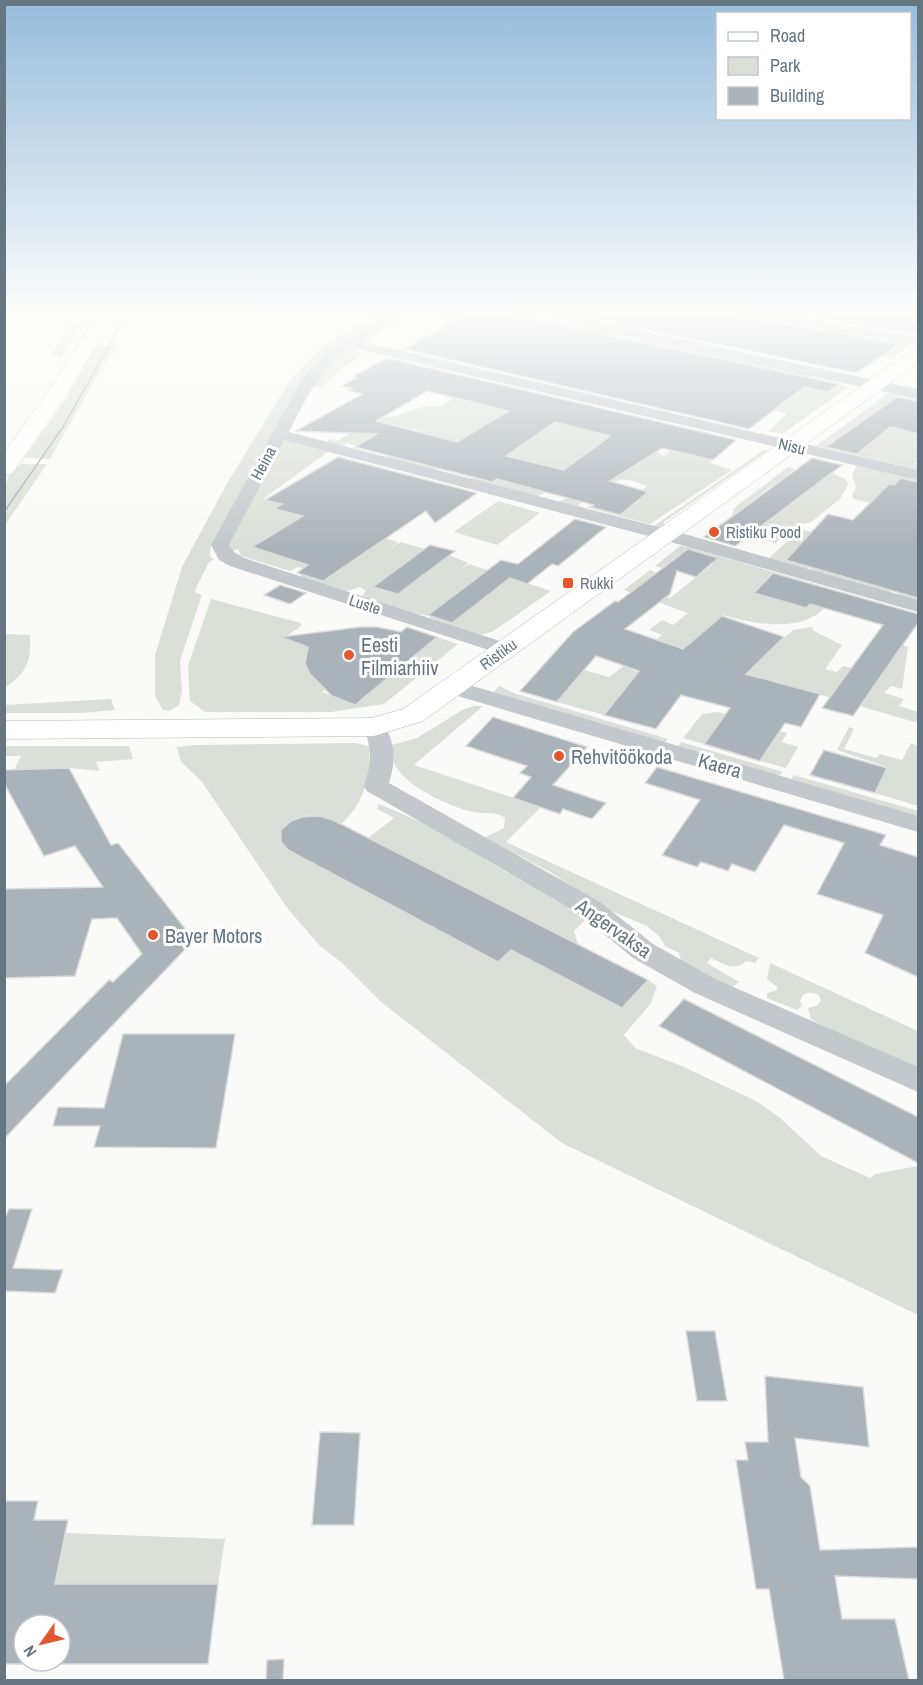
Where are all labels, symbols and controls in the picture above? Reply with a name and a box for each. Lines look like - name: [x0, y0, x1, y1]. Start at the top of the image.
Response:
- legend: [716, 12, 911, 120]
- text: Road: [770, 23, 805, 48]
- text: Park: [770, 53, 801, 78]
- text: Building: [770, 83, 825, 108]
- street label: Nisu: [776, 432, 808, 460]
- street label: Heina: [245, 442, 281, 484]
- place label: Ristiku Pood: [726, 521, 801, 543]
- marker: Ristiku Pood: [707, 525, 721, 539]
- place label: Rukki: [580, 572, 614, 594]
- marker: Rukki: [561, 576, 575, 590]
- street label: Luste: [346, 589, 384, 619]
- place label: Eesti Filmiarhiiv: [361, 631, 439, 681]
- street label: Ristiku: [475, 633, 521, 675]
- marker: Eesti Filmiarhiiv: [342, 648, 356, 662]
- place label: Rehvitöökoda: [571, 743, 672, 770]
- street label: Kaera: [695, 746, 745, 784]
- marker: Rehvitöökoda: [552, 749, 566, 763]
- street label: Angervaksa: [570, 892, 657, 964]
- place label: Bayer Motors: [165, 922, 263, 949]
- marker: Bayer Motors: [146, 928, 160, 942]
- north arrow: [12, 1613, 72, 1673]
- text: N: [18, 1641, 41, 1661]

